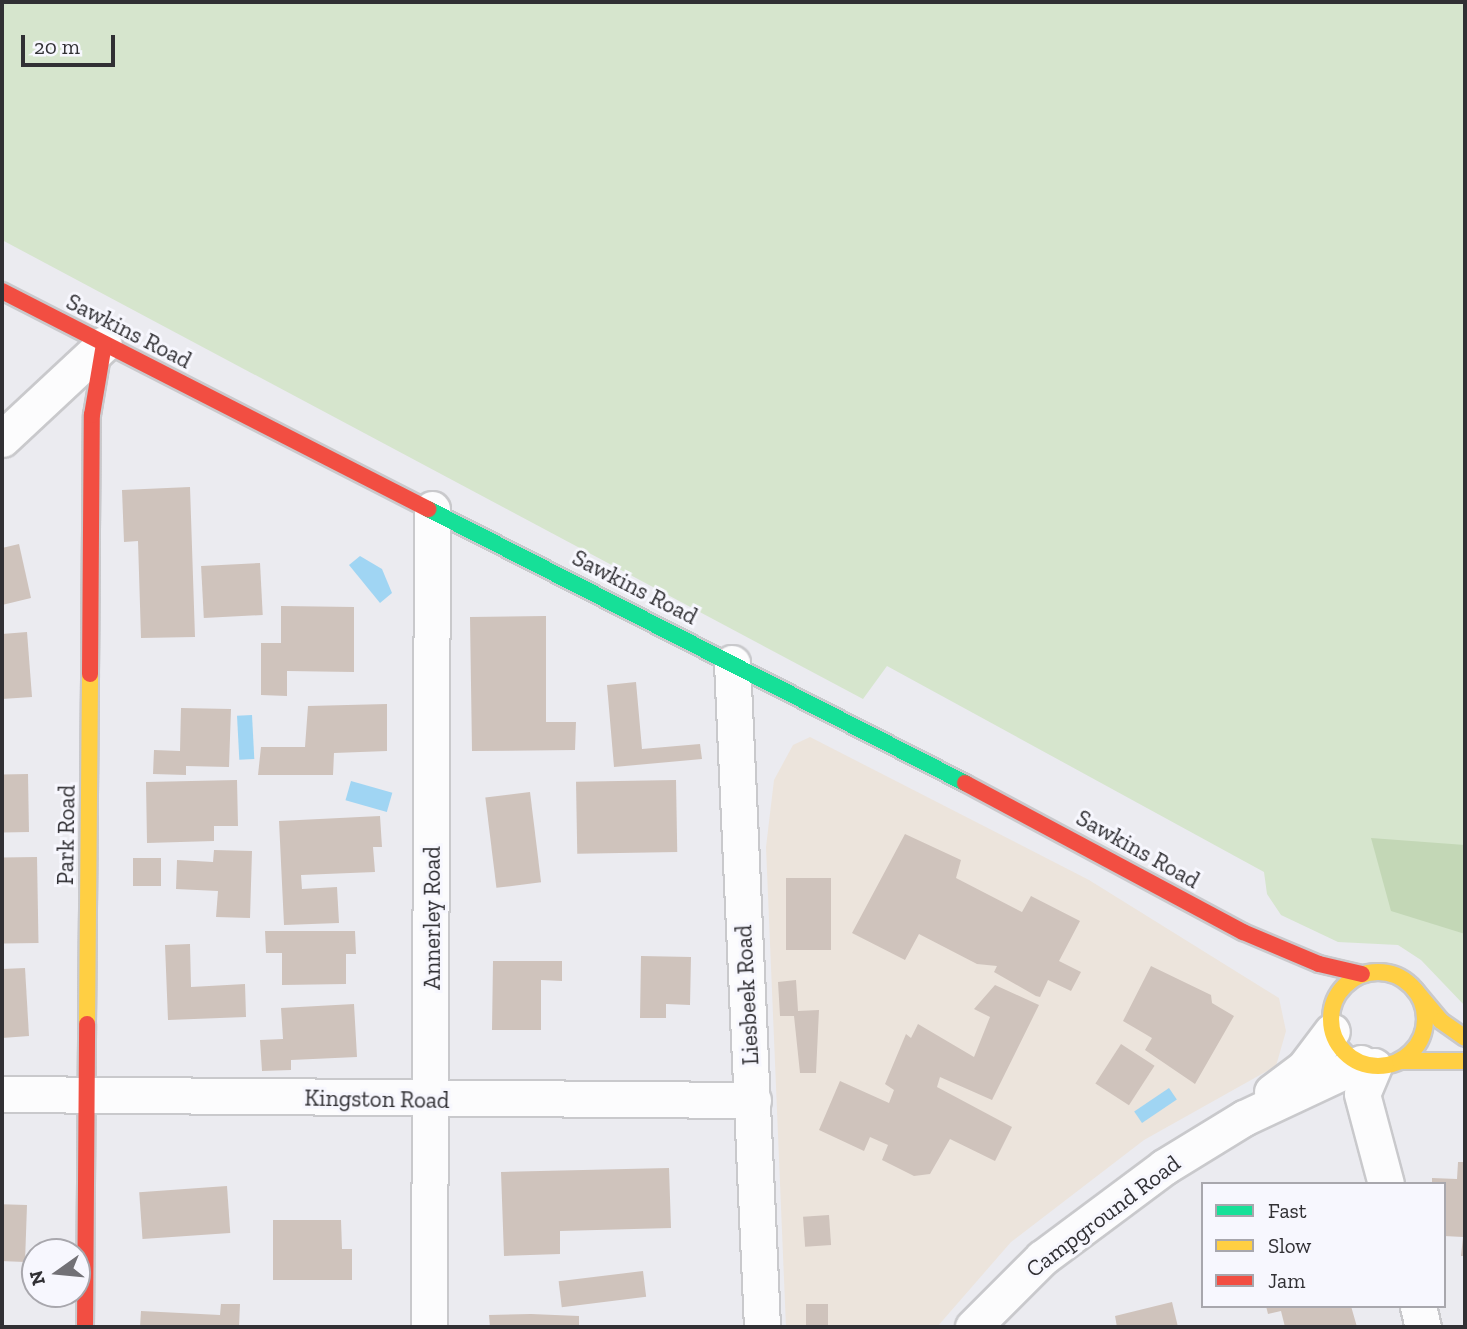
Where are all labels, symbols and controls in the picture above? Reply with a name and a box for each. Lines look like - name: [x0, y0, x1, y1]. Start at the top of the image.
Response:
- scale bar: [24, 21, 119, 65]
- text: 20 m: [34, 34, 80, 59]
- street label: Sawkins Road: [62, 288, 196, 374]
- street label: Sawkins Road: [568, 544, 702, 630]
- street label: Park Road: [51, 785, 81, 885]
- street label: Sawkins Road: [1072, 804, 1204, 894]
- street label: Annerley Road: [418, 846, 446, 990]
- street label: Liesbeek Road: [730, 924, 764, 1066]
- street label: Kingston Road: [304, 1084, 450, 1114]
- street label: Campground Road: [1020, 1149, 1186, 1283]
- legend: [1201, 1182, 1446, 1308]
- text: Fast: [1268, 1198, 1307, 1223]
- text: Slow: [1268, 1233, 1311, 1258]
- north arrow: [21, 1238, 91, 1308]
- text: N: [24, 1268, 50, 1288]
- text: Jam: [1268, 1268, 1305, 1293]

